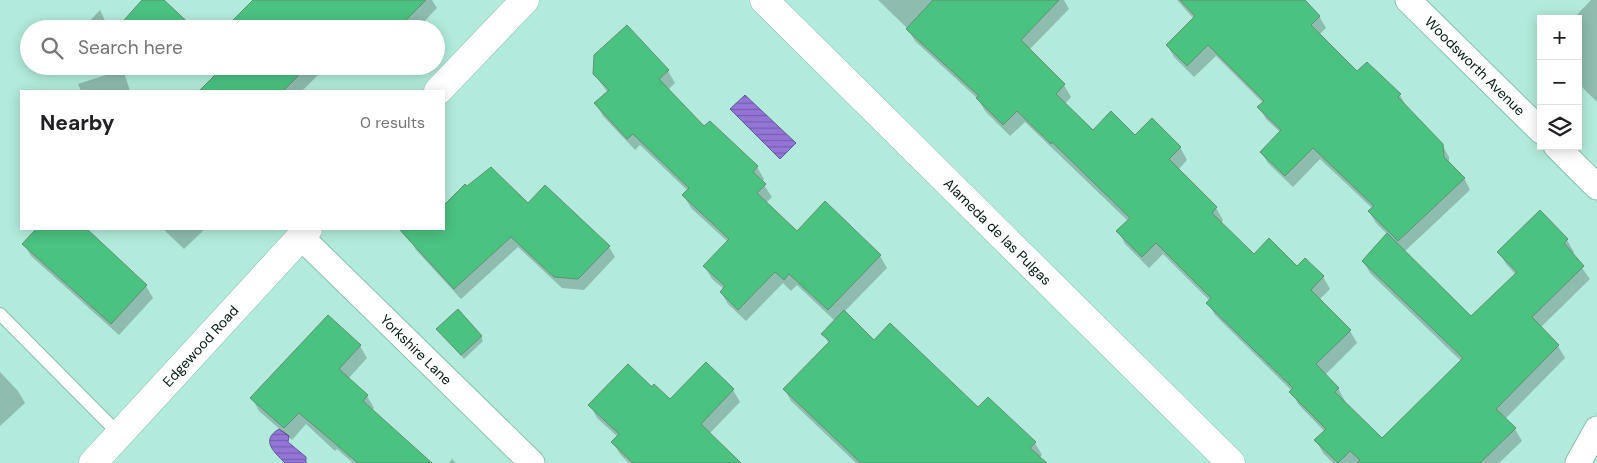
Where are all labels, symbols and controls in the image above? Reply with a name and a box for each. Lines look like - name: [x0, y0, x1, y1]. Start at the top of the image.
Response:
- street label: Woodsworth Avenue: [1421, 13, 1529, 119]
- map controls: [1537, 15, 1582, 150]
- button: +: [1537, 15, 1582, 60]
- search box: [20, 20, 445, 75]
- icon: search: [38, 34, 66, 62]
- text: Search here: [78, 35, 183, 60]
- button: −: [1537, 60, 1582, 105]
- button: layers: [1537, 105, 1582, 150]
- text: Nearby: [40, 109, 114, 137]
- text: 0 results: [360, 112, 425, 133]
- street label: Alameda de las Pulgas: [940, 174, 1055, 289]
- street label: Edgewood Road: [159, 301, 242, 390]
- street label: Yorkshire Lane: [376, 311, 456, 389]

